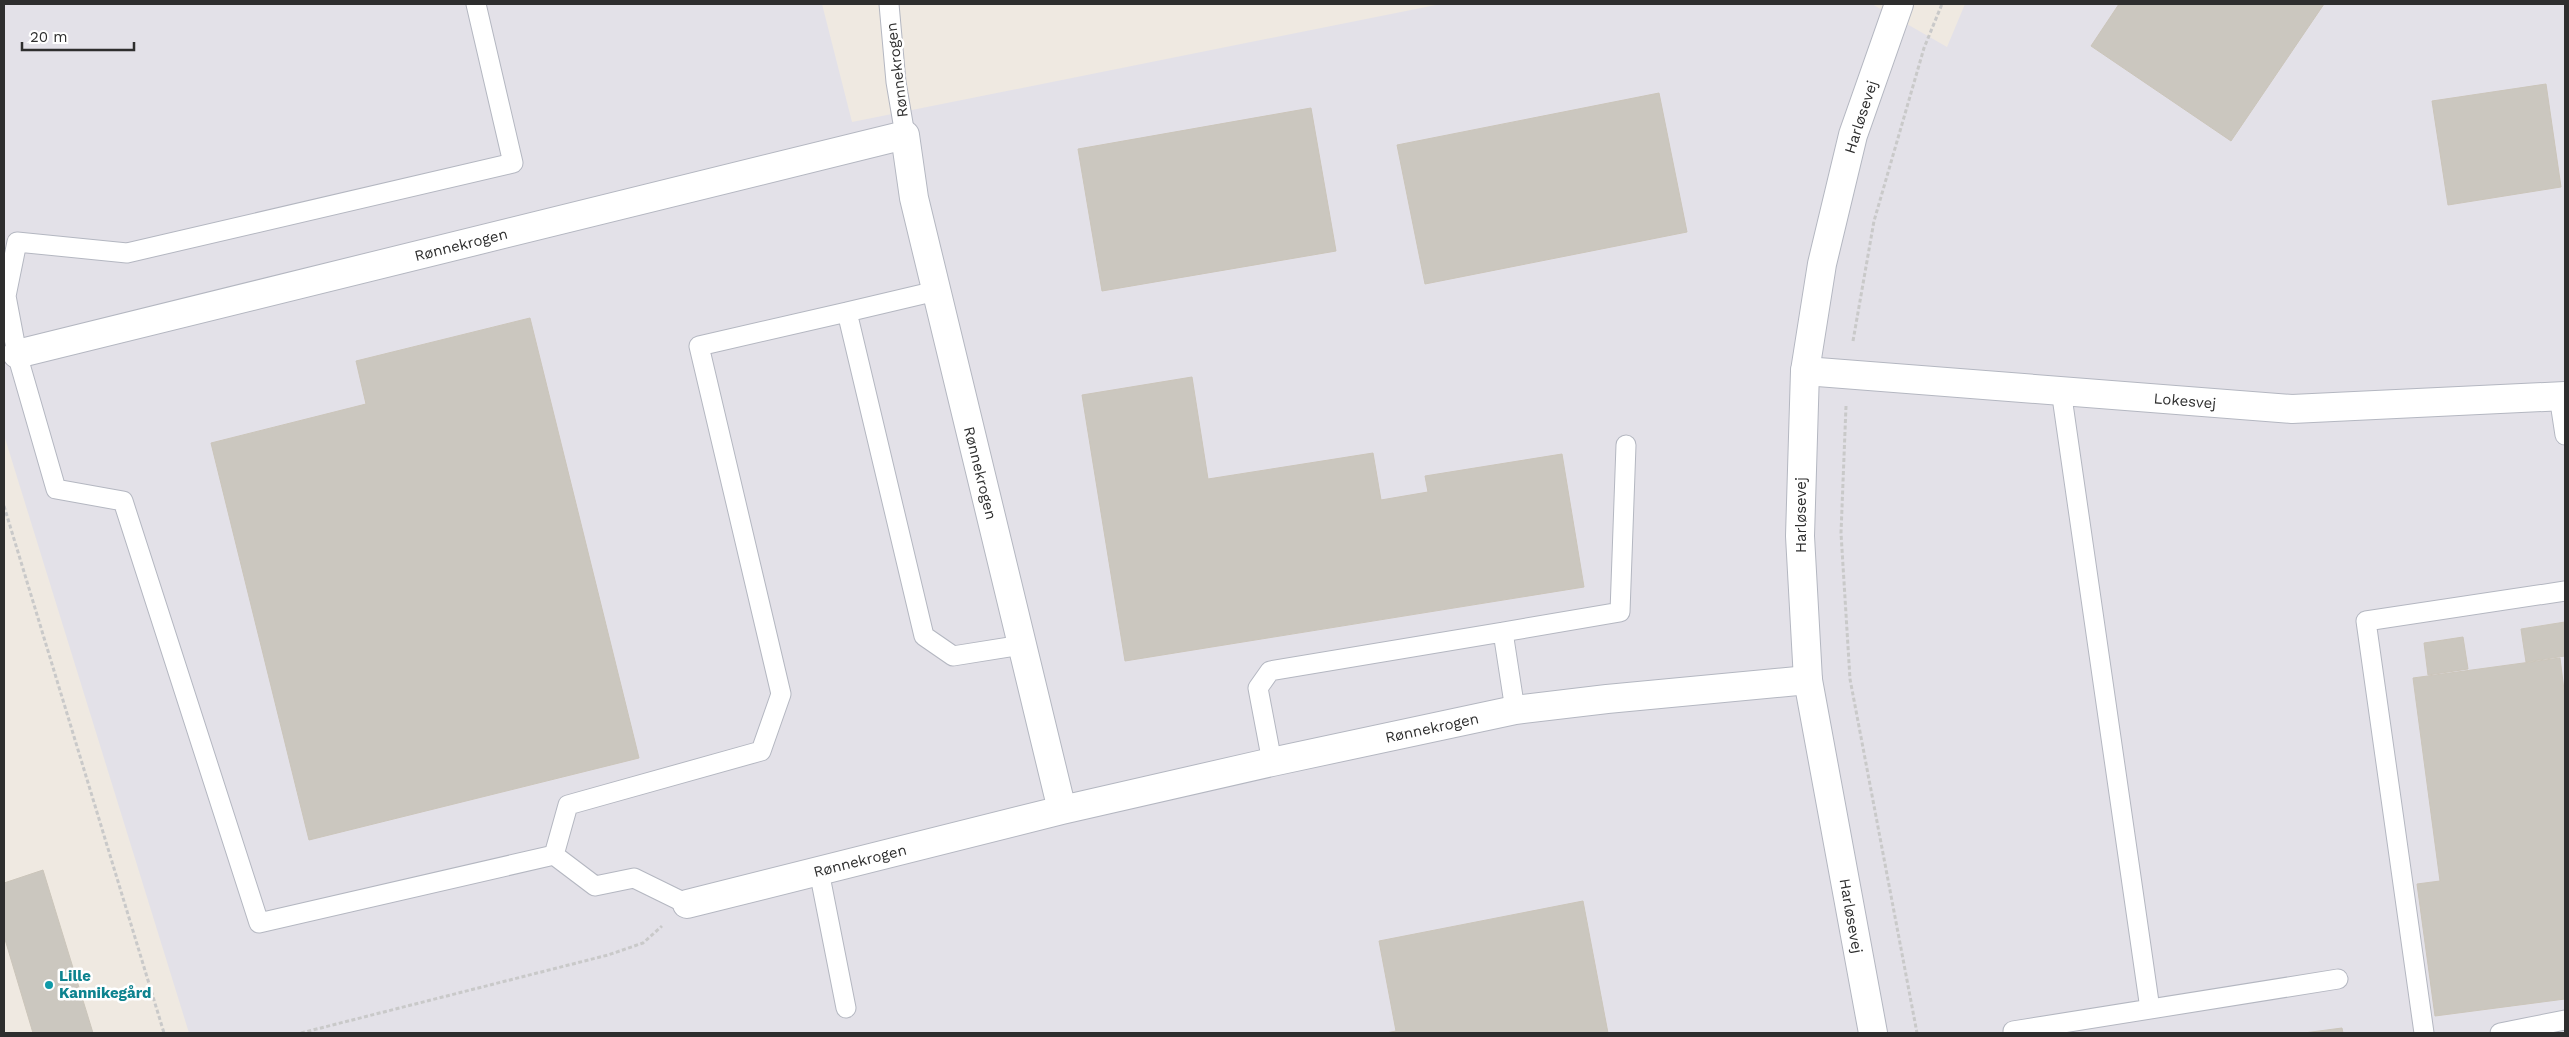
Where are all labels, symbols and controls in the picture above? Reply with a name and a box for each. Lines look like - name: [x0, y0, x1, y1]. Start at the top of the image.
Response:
- scale bar: [22, 20, 135, 52]
- street label: Rønnekrogen: [882, 22, 912, 118]
- text: 20 m: [30, 28, 68, 46]
- street label: Harløsevej: [1841, 78, 1881, 156]
- street label: Rønnekrogen: [413, 225, 509, 265]
- street label: Lokesvej: [2153, 389, 2217, 413]
- street label: Rønnekrogen: [960, 425, 1000, 521]
- street label: Harløsevej: [1792, 477, 1810, 553]
- street label: Rønnekrogen: [1384, 709, 1480, 747]
- street label: Rønnekrogen: [812, 841, 908, 881]
- street label: Harløsevej: [1836, 877, 1866, 955]
- place label: Lille Kannikegård: [59, 967, 151, 1002]
- marker: Lille Kannikegård: [43, 979, 55, 991]

